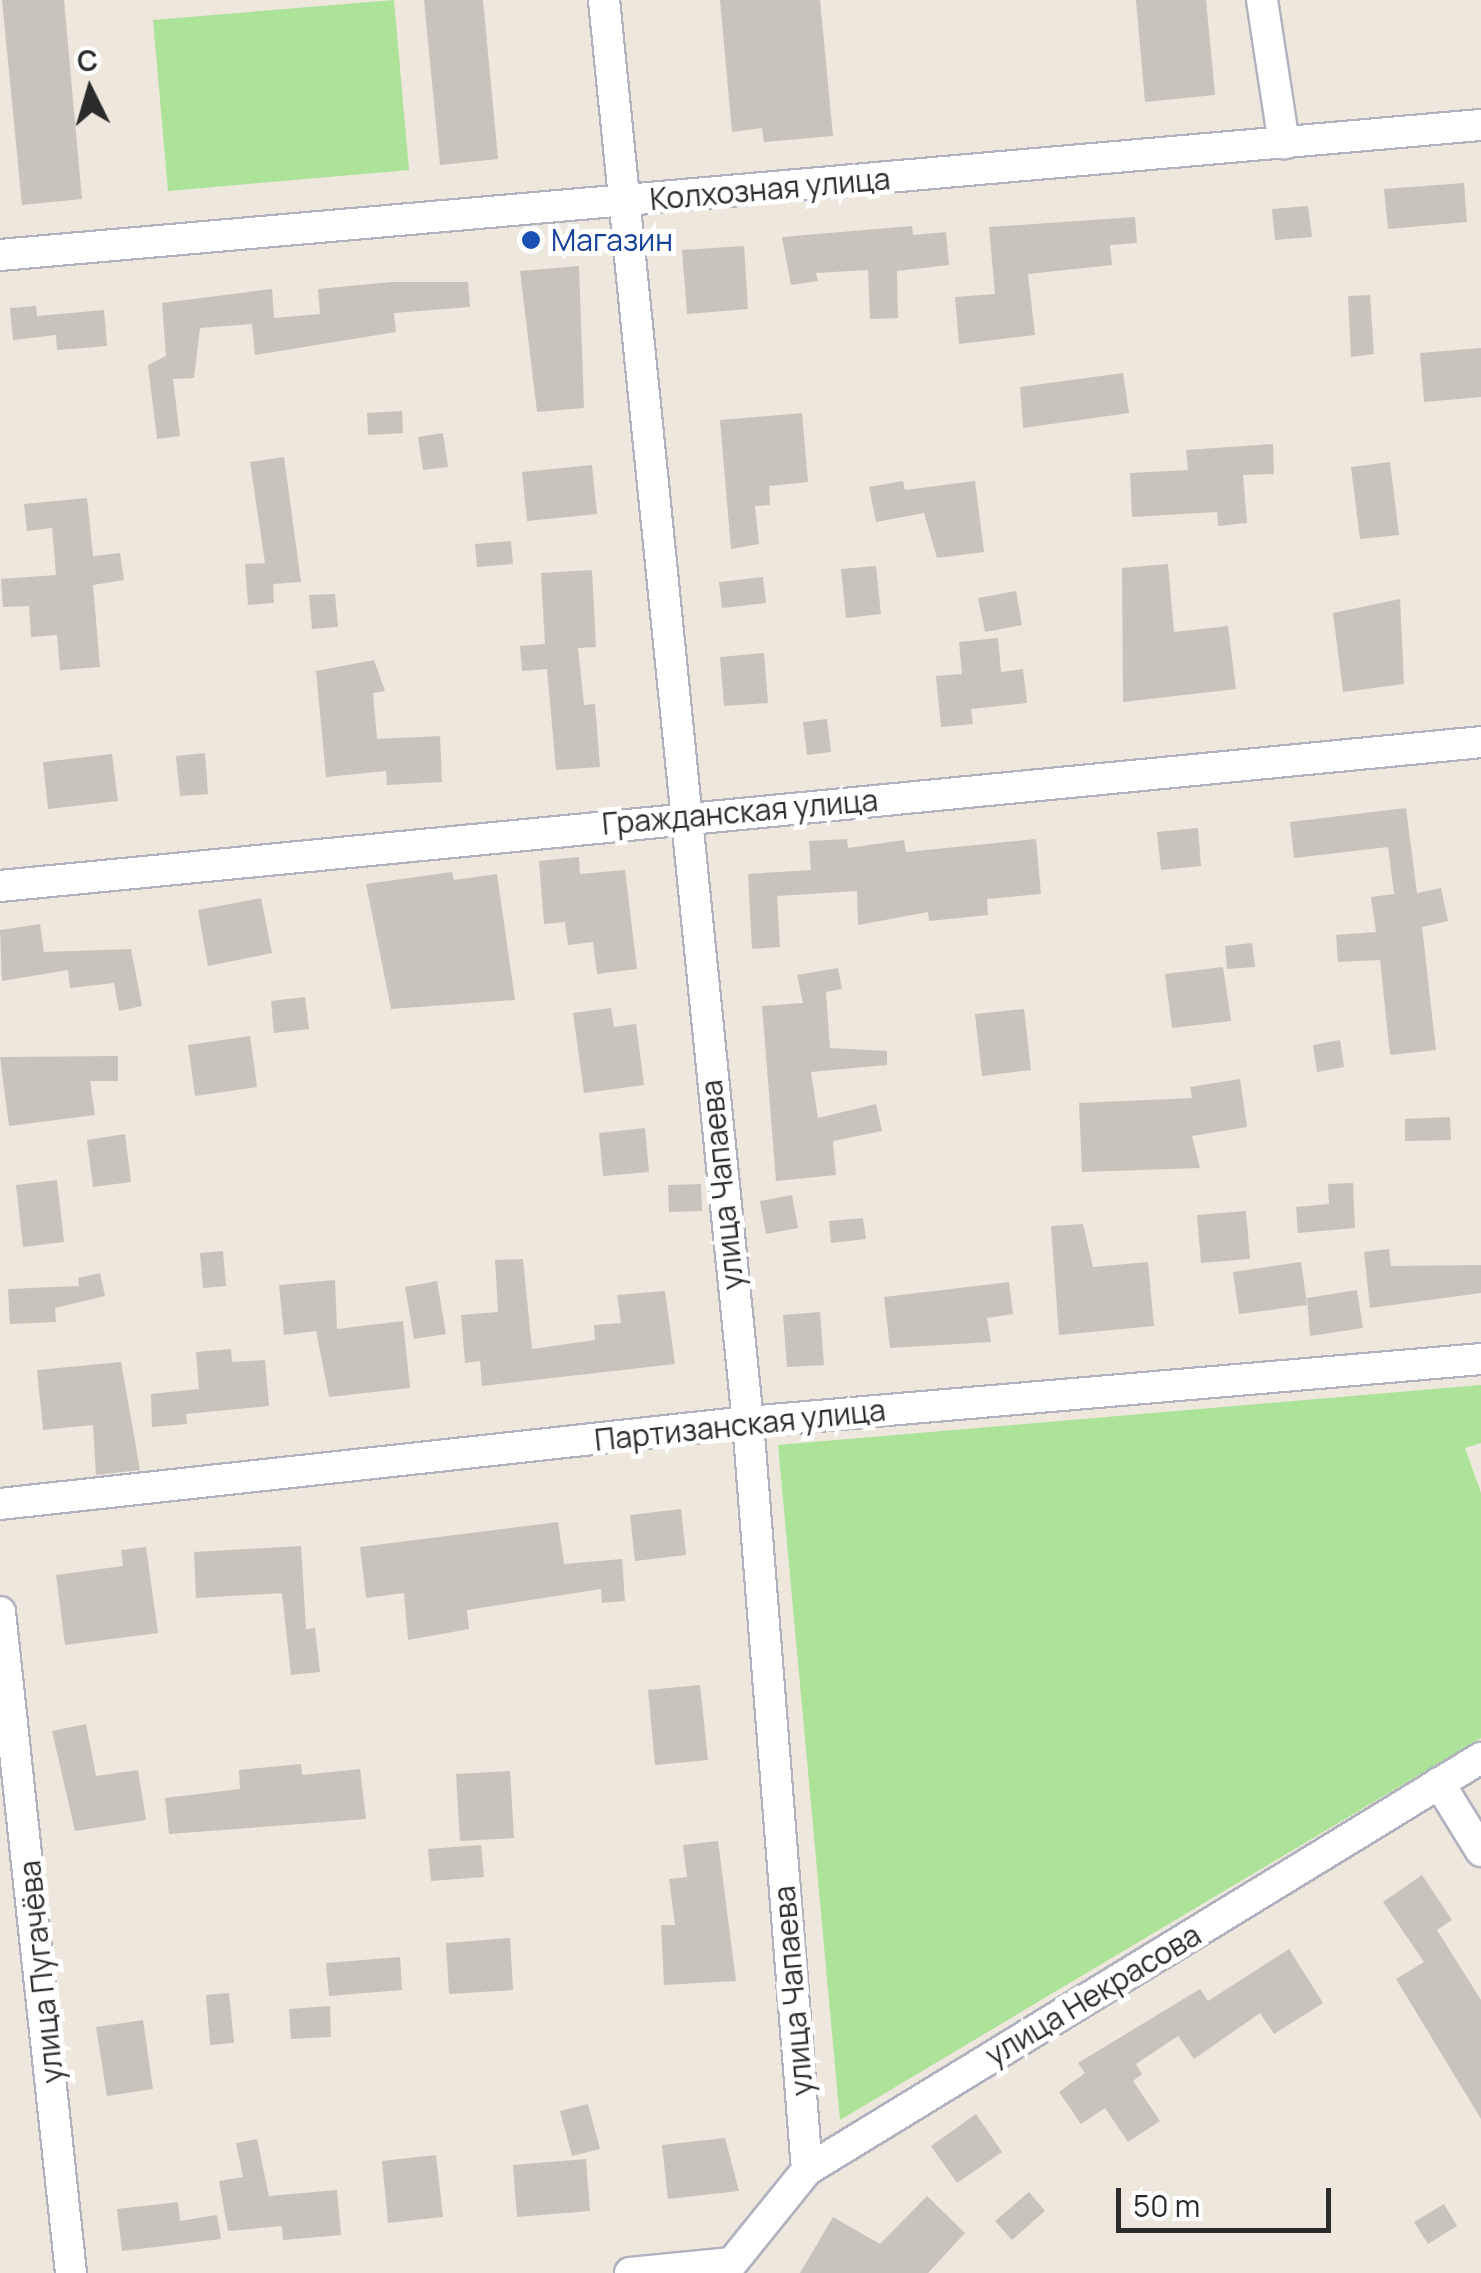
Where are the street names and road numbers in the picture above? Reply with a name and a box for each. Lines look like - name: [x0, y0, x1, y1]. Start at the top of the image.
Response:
- street label: Колхозная улица: [648, 161, 892, 217]
- street label: Гражданская улица: [600, 782, 880, 842]
- street label: улица Чапаева: [693, 1078, 751, 1292]
- street label: Партизанская улица: [593, 1392, 887, 1458]
- street label: улица Пугачёва: [11, 1859, 71, 2085]
- street label: улица Чапаева: [766, 1884, 820, 2098]
- street label: улица Некрасова: [979, 1917, 1207, 2073]

